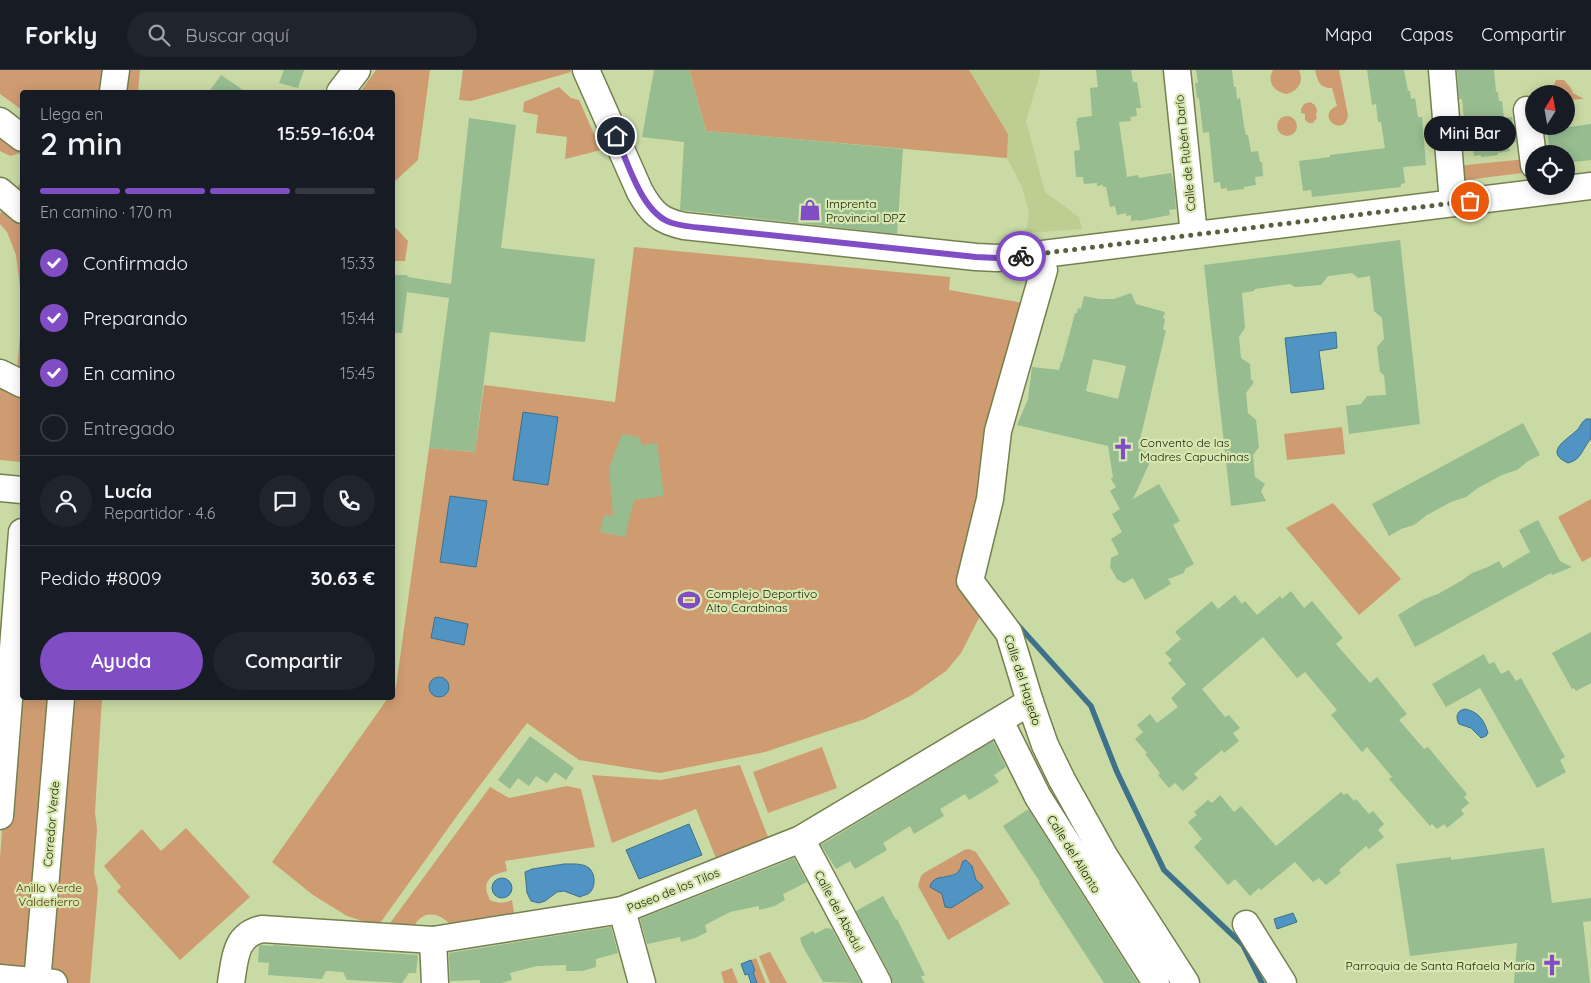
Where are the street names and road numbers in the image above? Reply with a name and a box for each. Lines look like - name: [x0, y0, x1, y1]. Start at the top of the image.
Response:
- street label: Calle de Rubén Darío: [1171, 94, 1199, 212]
- street label: Calle del Hayedo: [1001, 633, 1045, 727]
- street label: Corredor Verde: [40, 780, 62, 868]
- street label: Calle del Ailanto: [1044, 812, 1104, 896]
- street label: Paseo de los Tilos: [624, 864, 722, 915]
- street label: Calle del Abedul: [811, 868, 867, 954]

